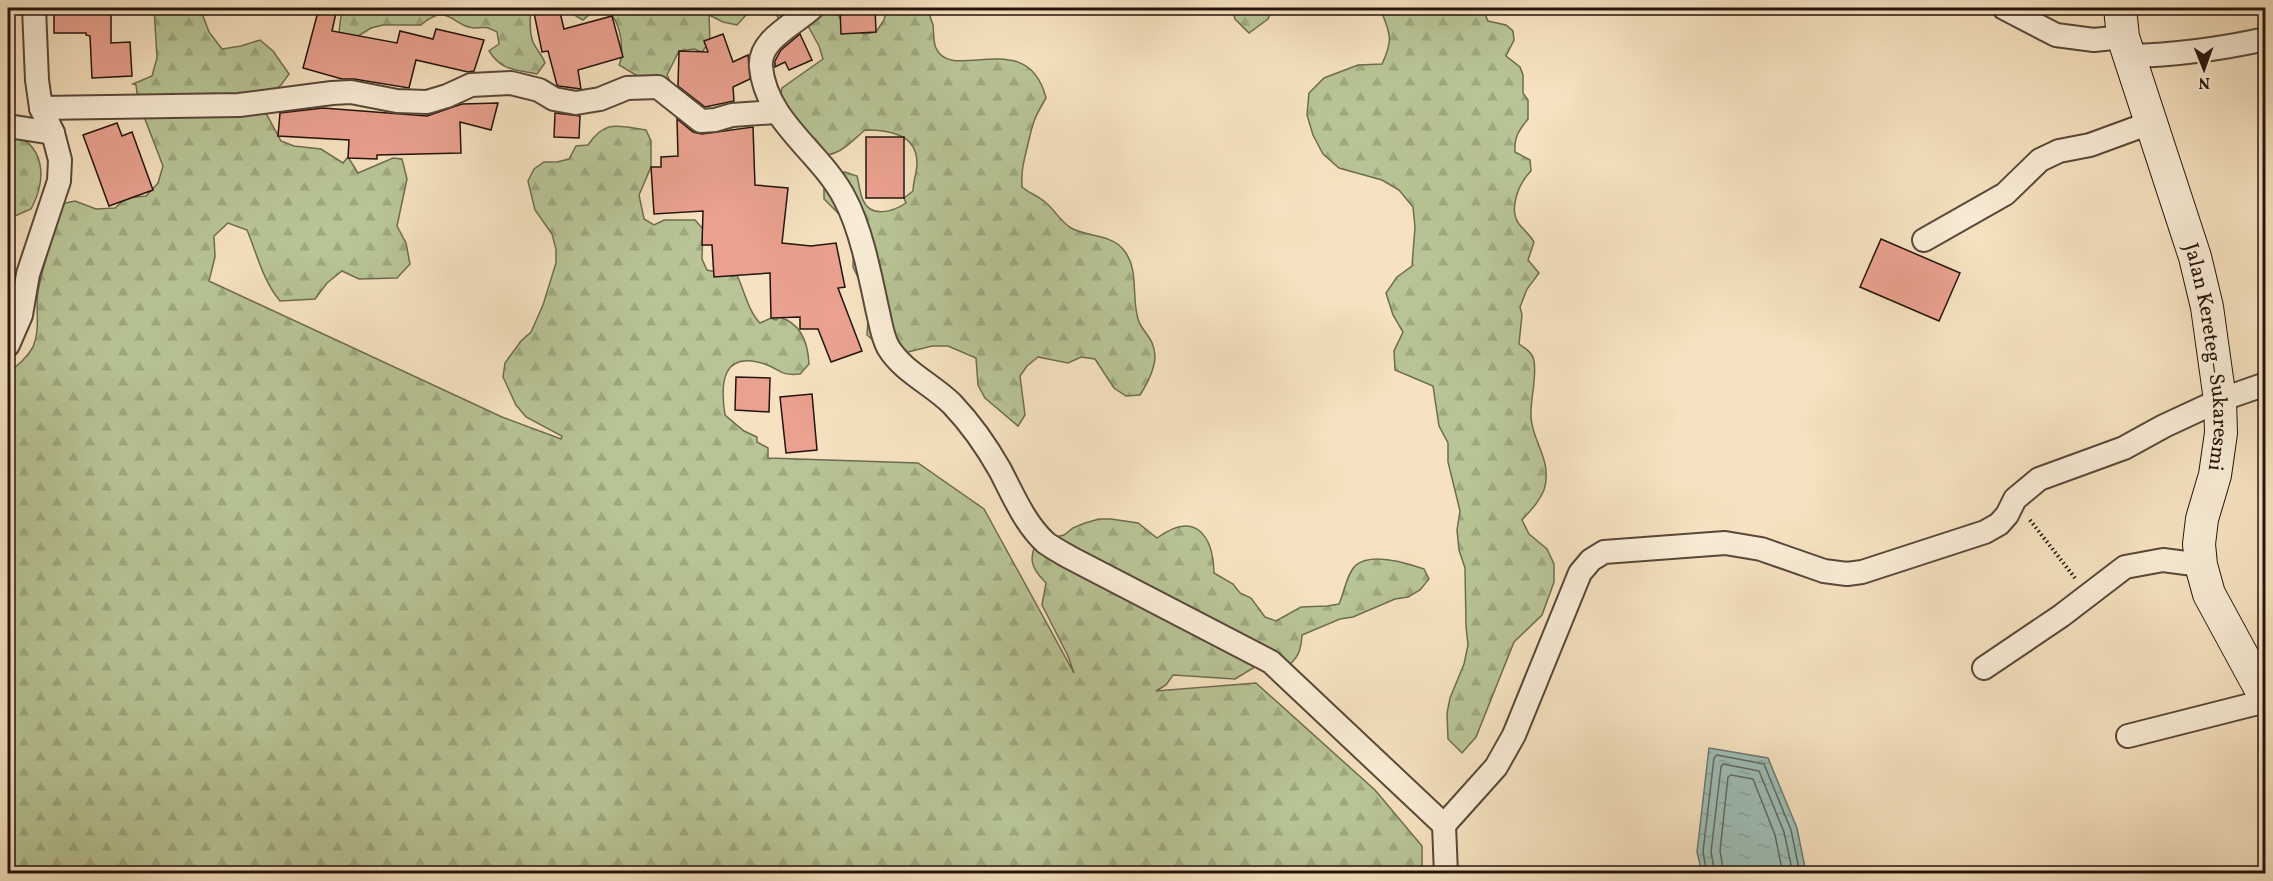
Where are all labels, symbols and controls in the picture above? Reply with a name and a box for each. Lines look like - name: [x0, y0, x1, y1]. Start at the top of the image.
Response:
- north arrow: [2174, 39, 2234, 99]
- text: N: [2198, 71, 2210, 93]
- street label: Jalan Kereteg–Sukaresmi: [2175, 240, 2234, 473]

